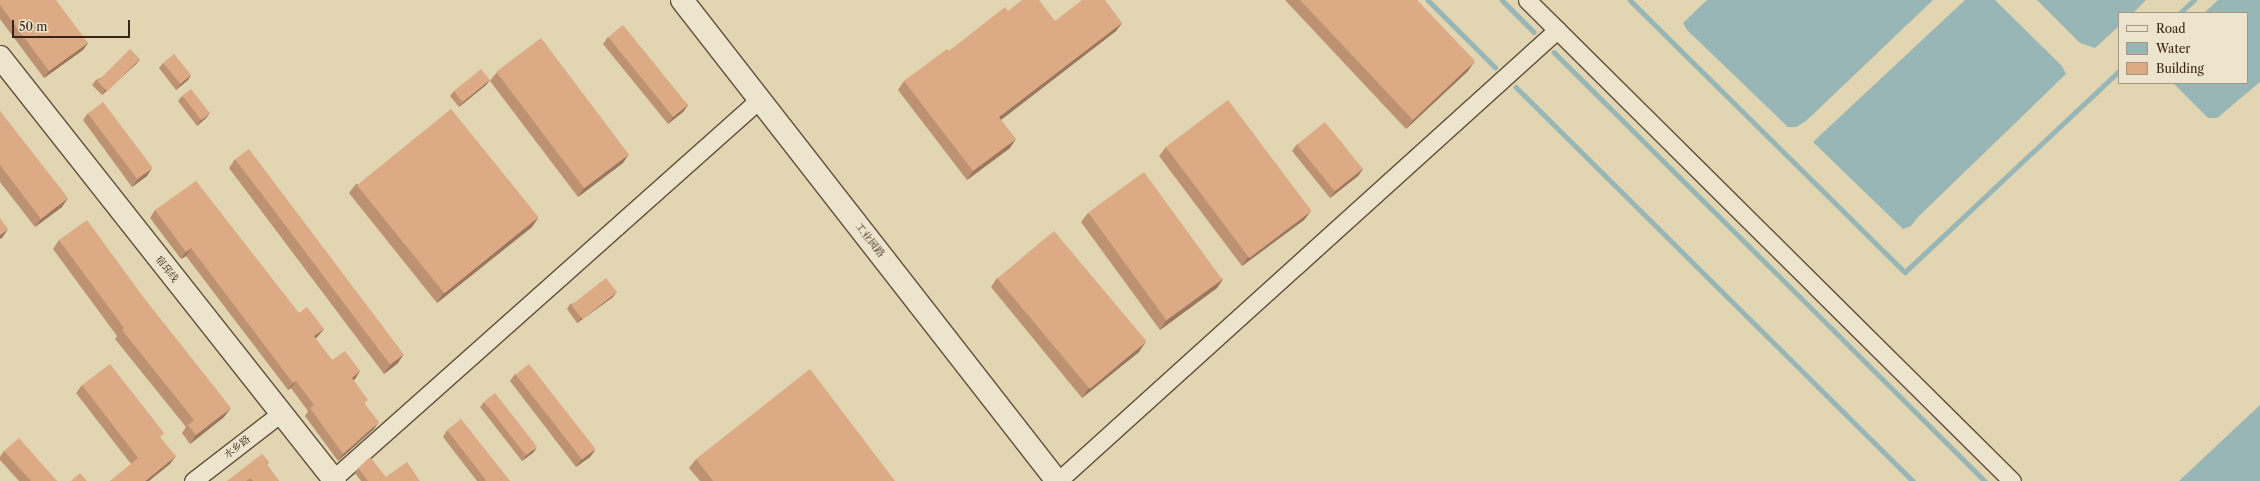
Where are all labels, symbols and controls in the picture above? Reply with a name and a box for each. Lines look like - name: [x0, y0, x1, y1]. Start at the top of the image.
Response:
- scale bar: [14, 12, 132, 38]
- legend: [2118, 12, 2248, 84]
- text: 50 m: [19, 19, 48, 34]
- text: Road: [2156, 21, 2186, 36]
- text: Water: [2156, 41, 2190, 56]
- text: Building: [2156, 61, 2204, 76]
- street label: 工业园路: [853, 221, 887, 259]
- street label: 宿邳线: [153, 253, 181, 285]
- street label: 水乡路: [221, 433, 253, 461]

